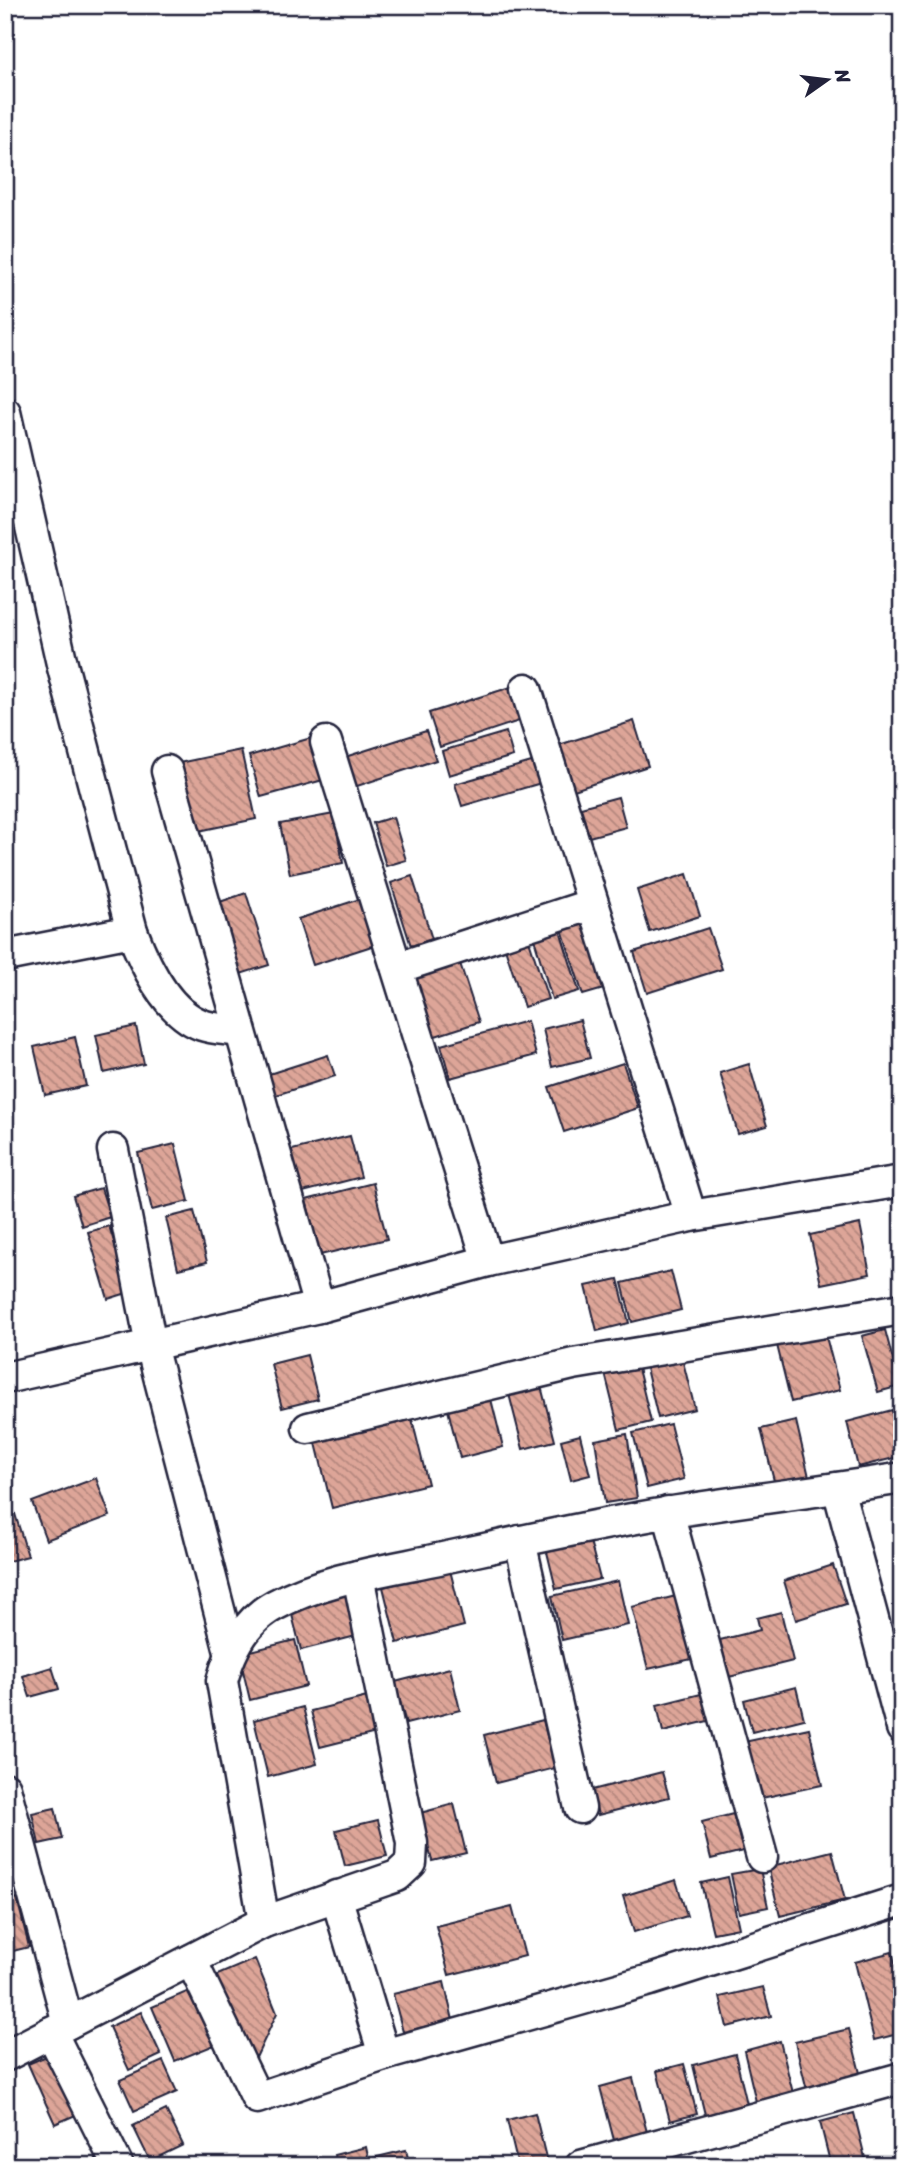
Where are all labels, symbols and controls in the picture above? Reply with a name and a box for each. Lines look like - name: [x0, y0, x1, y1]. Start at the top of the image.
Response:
- north arrow: [792, 46, 862, 116]
- text: N: [825, 65, 861, 87]

